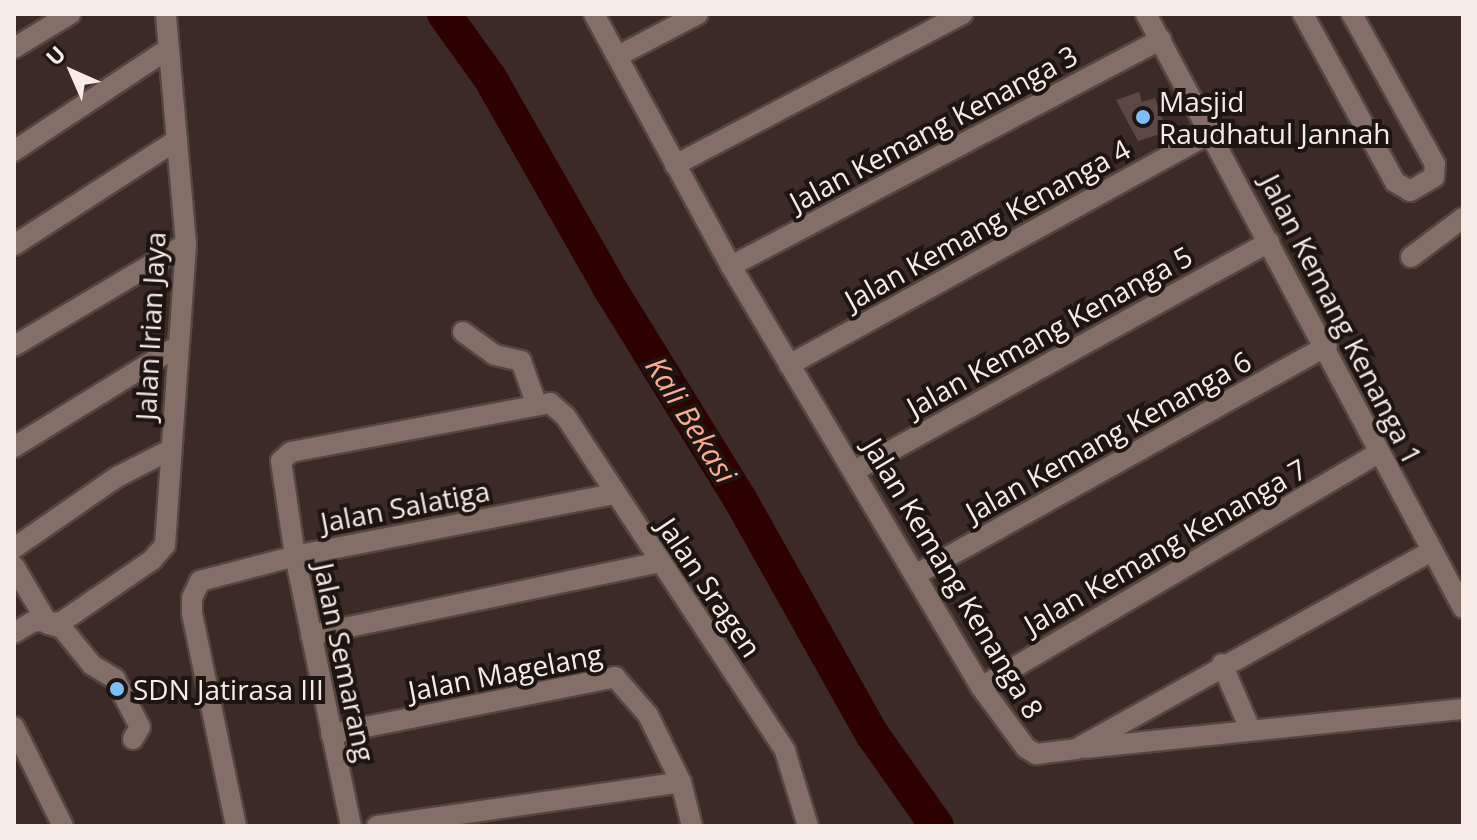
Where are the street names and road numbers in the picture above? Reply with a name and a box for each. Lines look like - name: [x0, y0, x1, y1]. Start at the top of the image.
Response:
- street label: Jalan Kemang Kenanga 3: [783, 38, 1083, 218]
- street label: Jalan Kemang Kenanga 4: [838, 132, 1136, 316]
- street label: Jalan Kemang Kenanga 1: [1254, 168, 1430, 470]
- street label: Jalan Irian Jaya: [128, 231, 172, 421]
- street label: Jalan Kemang Kenanga 5: [900, 239, 1198, 423]
- street label: Jalan Kemang Kenanga 6: [959, 344, 1257, 528]
- street label: Jalan Kemang Kenanga 8: [857, 432, 1051, 724]
- street label: Jalan Kemang Kenanga 7: [1018, 451, 1312, 641]
- street label: Jalan Salatiga: [318, 473, 492, 539]
- street label: Jalan Sragen: [651, 511, 769, 663]
- street label: Jalan Semarang: [308, 560, 382, 764]
- street label: Jalan Magelang: [405, 637, 605, 707]

